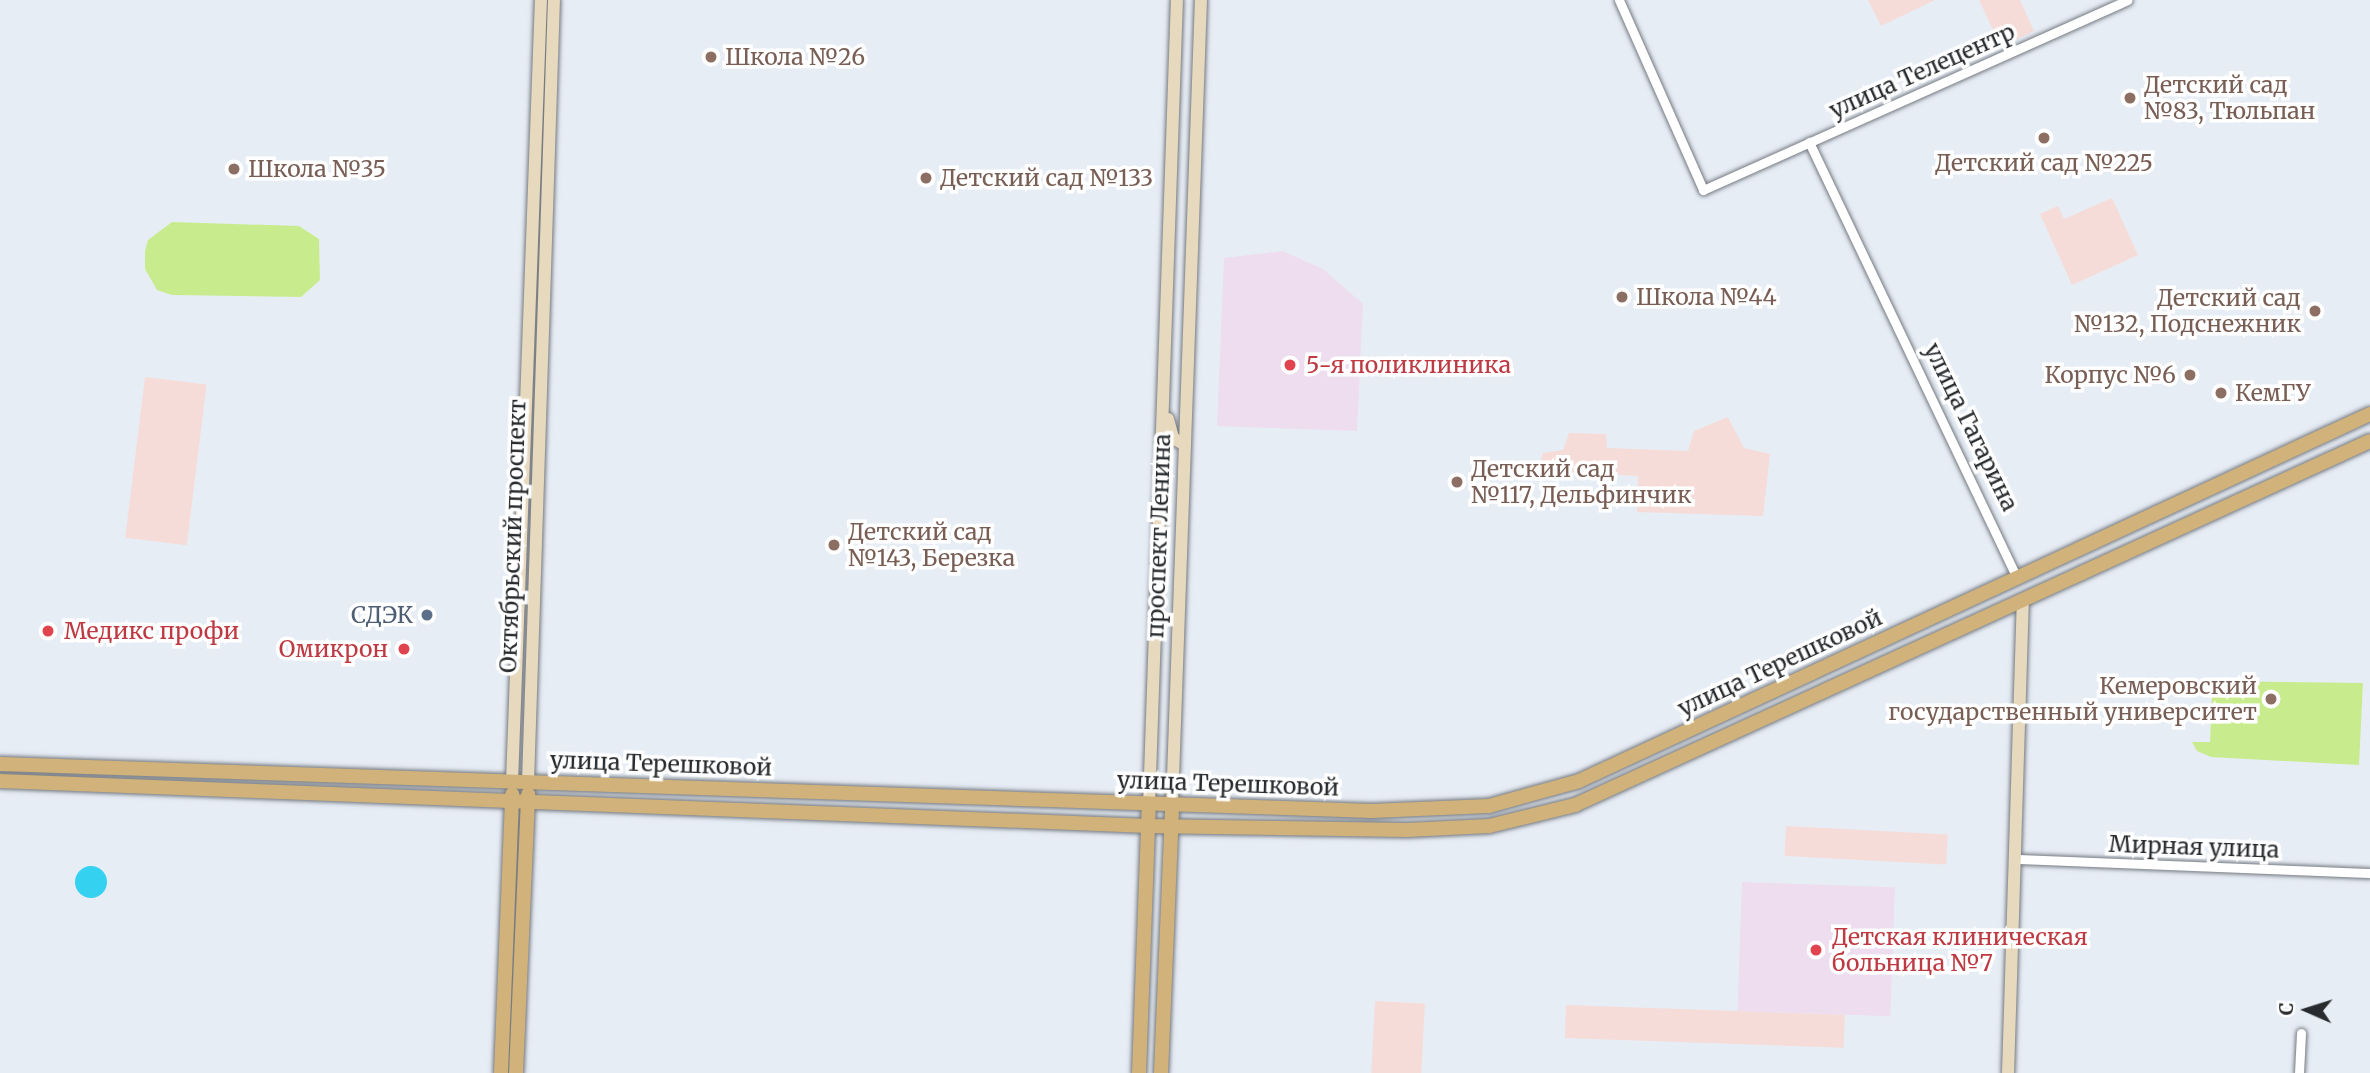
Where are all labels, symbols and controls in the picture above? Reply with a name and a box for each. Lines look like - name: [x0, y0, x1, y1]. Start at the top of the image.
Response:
- street label: улица Телецентр: [1825, 18, 2019, 124]
- place label: Школа №26: [725, 43, 865, 71]
- marker: Школа №26: [703, 49, 719, 65]
- place label: Детский сад №83, Тюльпан: [2144, 71, 2316, 125]
- marker: Детский сад №83, Тюльпан: [2122, 90, 2138, 106]
- marker: Детский сад №225: [2036, 130, 2052, 146]
- place label: Детский сад №225: [1935, 149, 2153, 177]
- place label: Школа №35: [248, 155, 386, 183]
- marker: Школа №35: [226, 161, 242, 177]
- place label: Детский сад №133: [940, 164, 1153, 192]
- marker: Детский сад №133: [918, 170, 934, 186]
- place label: Школа №44: [1636, 283, 1777, 311]
- place label: Детский сад №132, Подснежник: [2074, 284, 2301, 338]
- marker: Школа №44: [1614, 289, 1630, 305]
- marker: Детский сад №132, Подснежник: [2307, 303, 2323, 319]
- street label: улица Гагарина: [1918, 338, 2024, 516]
- place label: 5-я поликлиника: [1306, 351, 1511, 379]
- marker: 5-я поликлиника: [1280, 355, 1300, 375]
- place label: Корпус №6: [2044, 361, 2176, 389]
- marker: Корпус №6: [2182, 367, 2198, 383]
- place label: КемГУ: [2235, 379, 2311, 407]
- marker: КемГУ: [2213, 385, 2229, 401]
- street label: Октябрьский проспект: [494, 399, 532, 673]
- street label: проспект Ленина: [1142, 433, 1176, 639]
- place label: Детский сад №117, Дельфинчик: [1471, 455, 1694, 509]
- marker: Детский сад №117, Дельфинчик: [1449, 474, 1465, 490]
- place label: Детский сад №143, Березка: [848, 518, 1016, 572]
- marker: Детский сад №143, Березка: [826, 537, 842, 553]
- place label: СДЭК: [351, 601, 413, 629]
- street label: улица Терешковой: [1674, 604, 1886, 722]
- marker: СДЭК: [419, 607, 435, 623]
- place label: Медикс профи: [64, 617, 239, 645]
- marker: Медикс профи: [38, 621, 58, 641]
- place label: Омикрон: [279, 635, 388, 663]
- marker: Омикрон: [394, 639, 414, 659]
- place label: Кемеровский государственный университет: [1888, 672, 2257, 726]
- marker: Кемеровский государственный университет: [2263, 691, 2279, 707]
- street label: улица Терешковой: [550, 746, 772, 782]
- street label: улица Терешковой: [1117, 766, 1339, 802]
- street label: Мирная улица: [2108, 830, 2280, 864]
- place label: Детская клиническая больница №7: [1832, 923, 2088, 977]
- marker: Детская клиническая больница №7: [1806, 940, 1826, 960]
- north arrow: [2272, 975, 2342, 1045]
- text: С: [2274, 1002, 2298, 1016]

